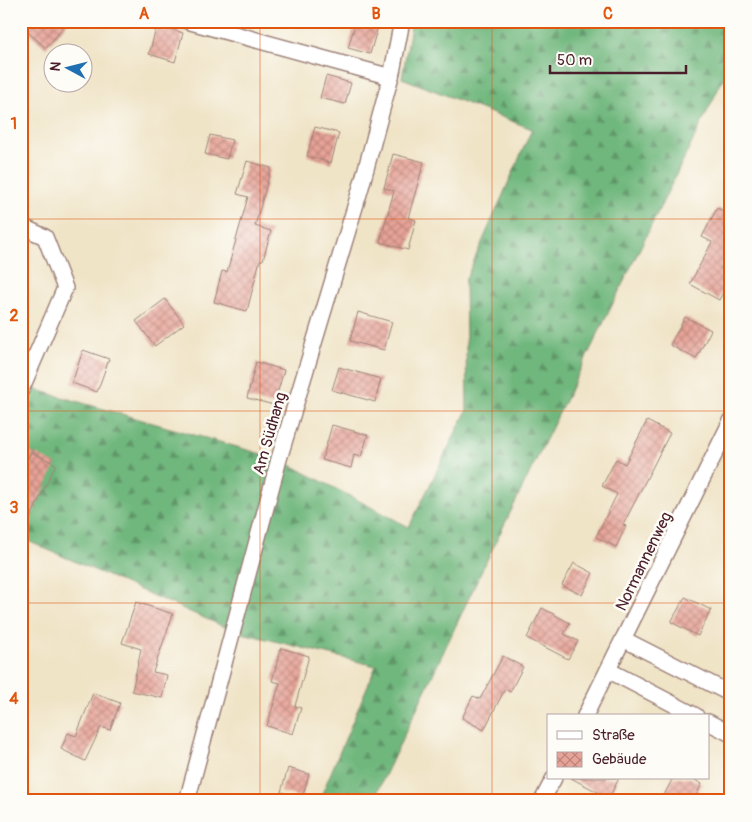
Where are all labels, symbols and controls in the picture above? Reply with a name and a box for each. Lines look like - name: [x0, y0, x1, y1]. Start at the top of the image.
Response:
- text: A: [139, 4, 150, 24]
- text: B: [371, 4, 381, 24]
- text: C: [603, 4, 613, 24]
- north arrow: [42, 42, 92, 92]
- scale bar: [550, 42, 686, 74]
- text: 50 m: [557, 51, 592, 70]
- text: N: [47, 61, 65, 72]
- text: 1: [11, 114, 17, 134]
- text: 2: [10, 306, 19, 326]
- street label: Am Südhang: [249, 390, 291, 477]
- text: 3: [10, 498, 19, 518]
- street label: Normannenweg: [611, 509, 677, 614]
- text: 4: [9, 689, 19, 709]
- legend: [547, 714, 710, 780]
- text: Straße: [592, 726, 635, 745]
- text: Gebäude: [592, 750, 647, 769]

